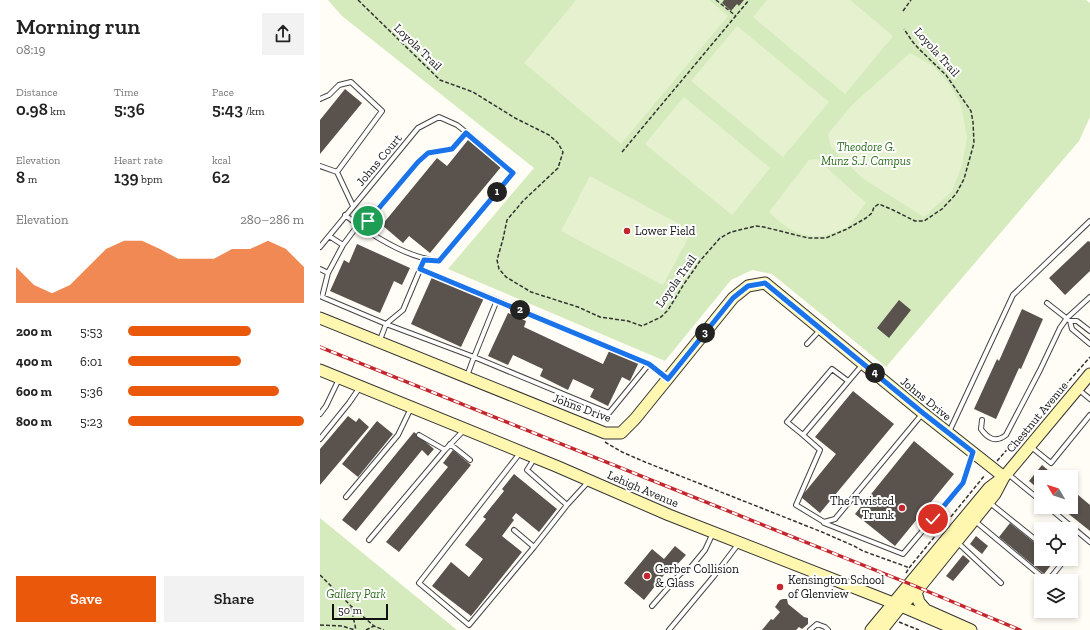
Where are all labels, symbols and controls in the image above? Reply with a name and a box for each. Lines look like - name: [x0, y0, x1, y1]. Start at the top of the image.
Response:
- text: Morning run: [16, 13, 140, 40]
- button: share: [262, 13, 304, 55]
- street label: Loyola Trail: [391, 21, 445, 73]
- street label: Loyola Trail: [911, 25, 963, 79]
- text: 08:19: [16, 42, 45, 57]
- text: Distance: [16, 86, 58, 99]
- text: Time: [114, 86, 139, 99]
- text: Pace: [212, 86, 234, 99]
- text: 0.98: [16, 99, 48, 119]
- text: 5:36: [114, 99, 145, 119]
- text: 5:43: [212, 99, 243, 119]
- text: km: [48, 105, 66, 118]
- text: /km: [243, 105, 265, 118]
- street label: Johns Court: [353, 131, 405, 189]
- park label: Theodore G. Munz S.J. Campus: [821, 140, 911, 168]
- text: Elevation: [16, 154, 60, 167]
- text: Heart rate: [114, 154, 163, 167]
- text: kcal: [212, 154, 231, 167]
- text: 8: [16, 167, 25, 187]
- text: 139: [114, 167, 139, 187]
- text: 62: [212, 167, 230, 187]
- text: m: [25, 173, 37, 186]
- text: bpm: [139, 173, 163, 186]
- pin: 1: [487, 182, 507, 202]
- text: 1: [495, 185, 499, 198]
- pin: [351, 204, 385, 238]
- icon: arrive: [357, 210, 379, 232]
- text: Elevation: [16, 212, 68, 227]
- text: 280–286 m: [240, 212, 304, 227]
- place label: Lower Field: [635, 224, 696, 238]
- marker: Lower Field: [622, 226, 632, 236]
- street label: Loyola Trail: [653, 252, 699, 310]
- pin: 2: [510, 300, 530, 320]
- text: 2: [517, 303, 523, 316]
- pin: 3: [695, 323, 715, 343]
- text: 200 m: [16, 324, 52, 339]
- text: 5:53: [80, 324, 103, 339]
- text: 3: [702, 326, 708, 339]
- text: 400 m: [16, 354, 52, 369]
- text: 6:01: [80, 354, 102, 369]
- pin: 4: [865, 363, 885, 383]
- text: 4: [872, 366, 878, 379]
- street label: Johns Drive: [898, 374, 954, 424]
- street label: Chestnut Avenue: [1003, 378, 1071, 455]
- text: 600 m: [16, 384, 52, 399]
- text: 5:36: [80, 384, 103, 399]
- street label: Johns Drive: [551, 391, 613, 425]
- text: 800 m: [16, 414, 52, 429]
- text: 5:23: [80, 414, 103, 429]
- street label: Lehigh Avenue: [605, 468, 681, 510]
- north arrow: [1034, 470, 1078, 514]
- map controls: [1034, 470, 1078, 618]
- place label: The Twisted Trunk: [830, 494, 895, 522]
- pin: [916, 502, 950, 536]
- marker: The Twisted Trunk: [897, 503, 907, 513]
- icon: check: [922, 508, 944, 530]
- button: locate: [1034, 522, 1078, 566]
- place label: Gerber Collision & Glass: [655, 562, 739, 590]
- marker: Gerber Collision & Glass: [642, 571, 652, 581]
- place label: Kensington School of Glenview: [788, 573, 884, 601]
- button: layers: [1034, 574, 1078, 618]
- button: Save: [16, 576, 156, 622]
- button: Share: [164, 576, 304, 622]
- marker: Kensington School of Glenview: [775, 582, 785, 592]
- park label: Gallery Park: [326, 587, 386, 601]
- scale bar: [332, 602, 388, 621]
- text: 50 m: [338, 604, 362, 617]

